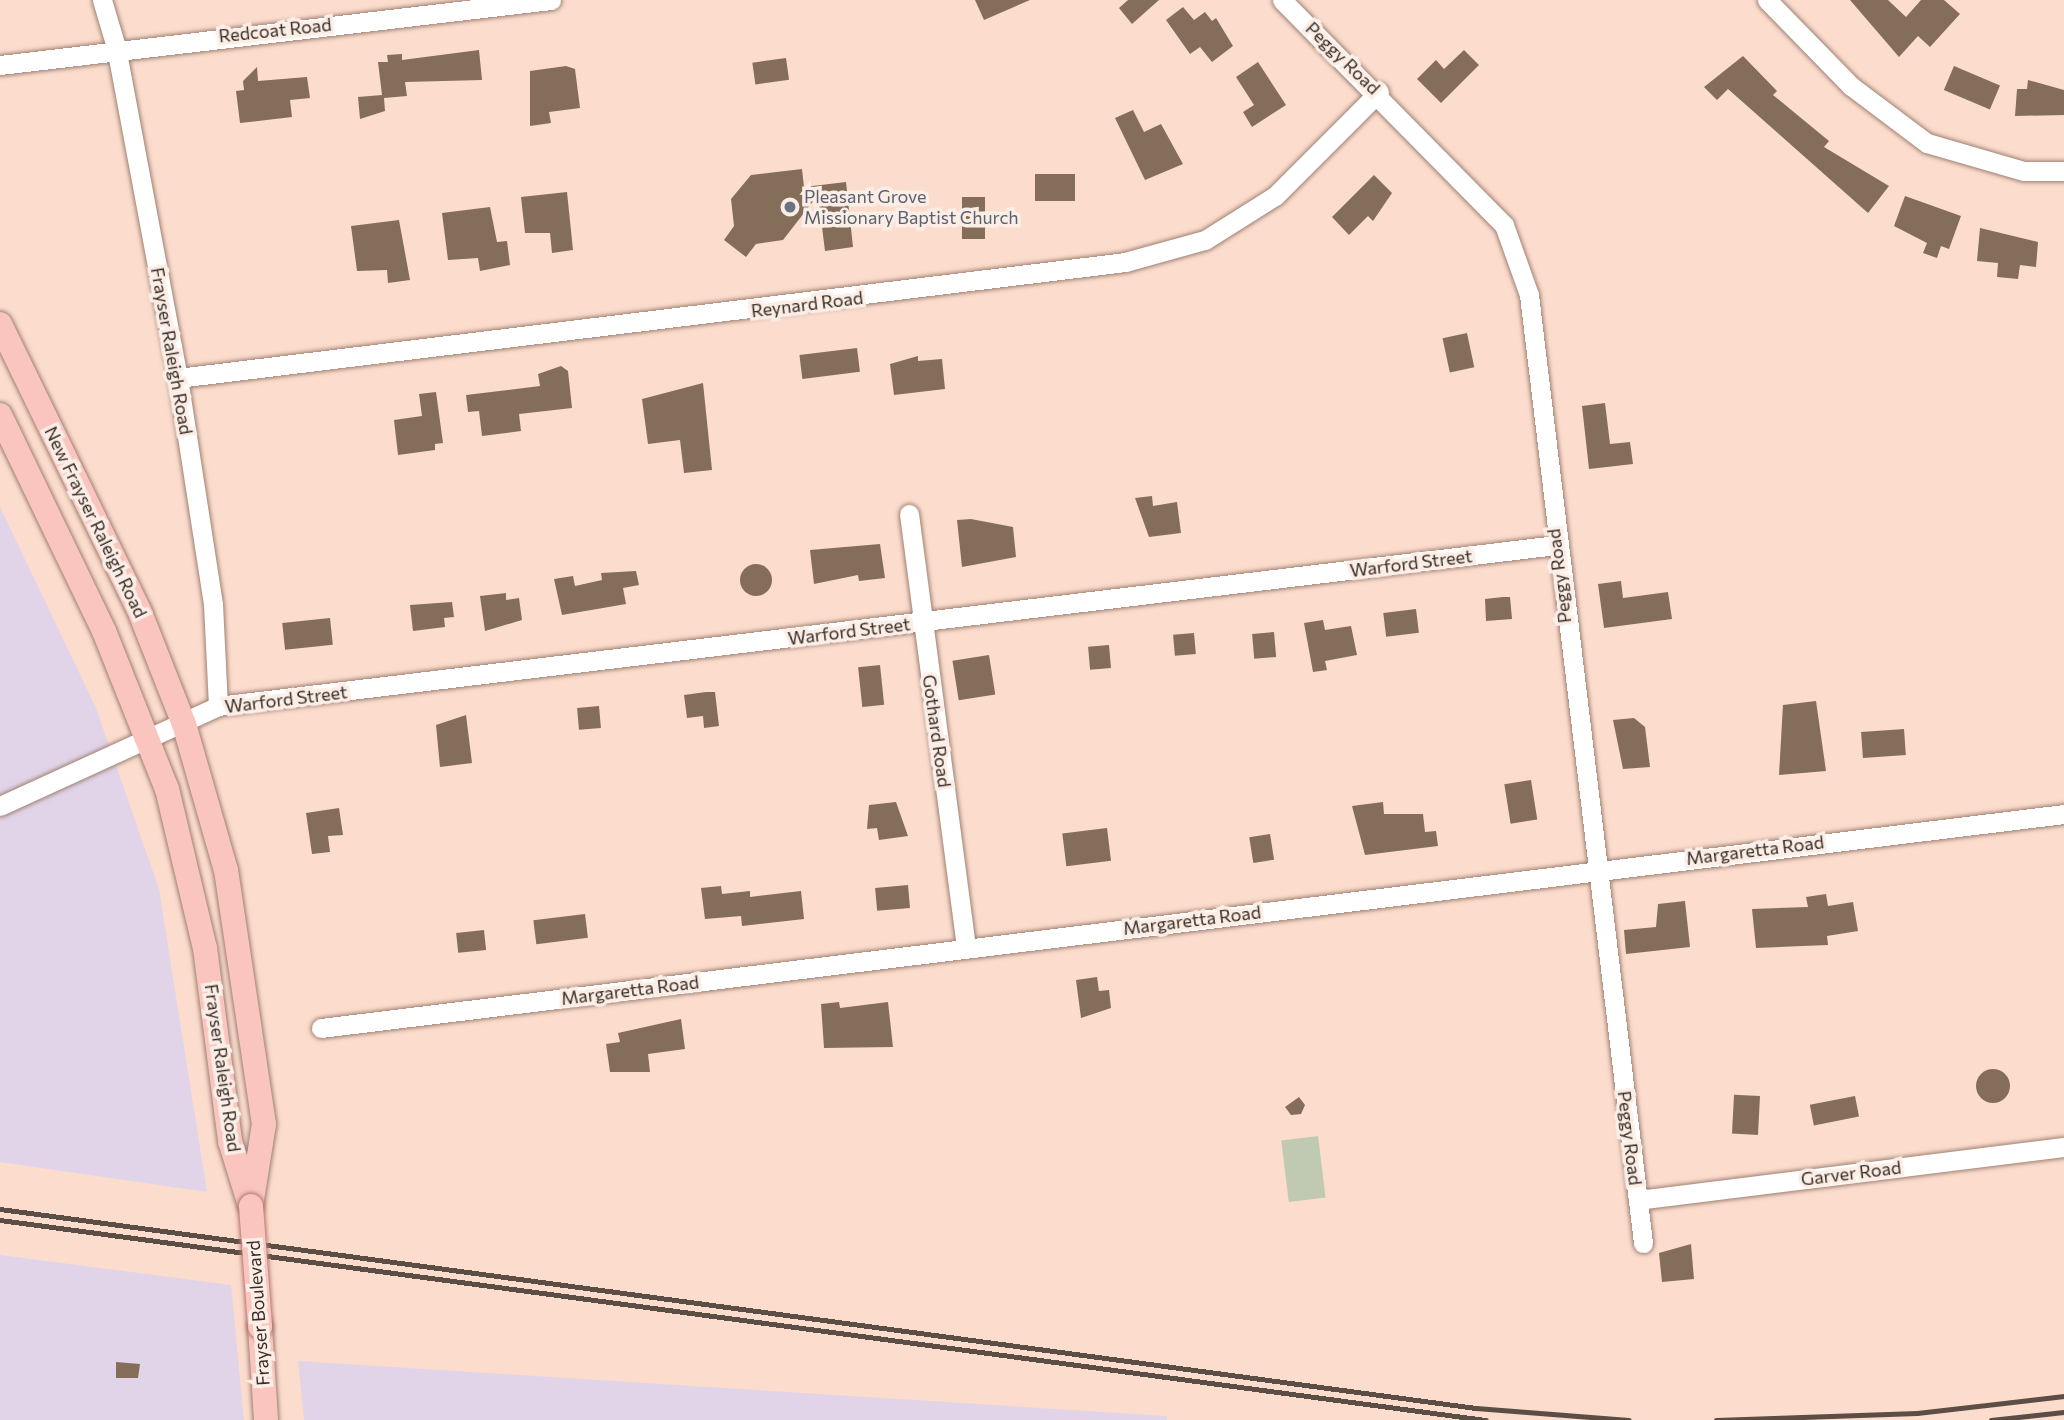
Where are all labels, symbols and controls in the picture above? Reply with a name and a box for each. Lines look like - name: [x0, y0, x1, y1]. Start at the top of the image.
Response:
- street label: Redcoat Road: [218, 13, 332, 47]
- street label: Peggy Road: [1301, 17, 1385, 99]
- place label: Pleasant Grove Missionary Baptist Church: [804, 186, 1019, 228]
- marker: Pleasant Grove Missionary Baptist Church: [782, 199, 798, 215]
- street label: Frayser Raleigh Road: [147, 266, 197, 436]
- street label: Reynard Road: [750, 286, 864, 322]
- street label: New Frayser Raleigh Road: [40, 423, 152, 621]
- street label: Peggy Road: [1543, 528, 1575, 624]
- street label: Warford Street: [1349, 545, 1473, 581]
- street label: Warford Street: [787, 613, 911, 649]
- street label: Gothard Road: [918, 673, 956, 789]
- street label: Warford Street: [224, 681, 348, 717]
- street label: Margaretta Road: [1685, 831, 1825, 869]
- street label: Margaretta Road: [1122, 901, 1262, 939]
- street label: Margaretta Road: [560, 971, 700, 1009]
- street label: Frayser Raleigh Road: [201, 983, 245, 1153]
- street label: Peggy Road: [1614, 1090, 1646, 1186]
- street label: Garver Road: [1800, 1156, 1902, 1190]
- street label: Frayser Boulevard: [242, 1240, 274, 1386]

